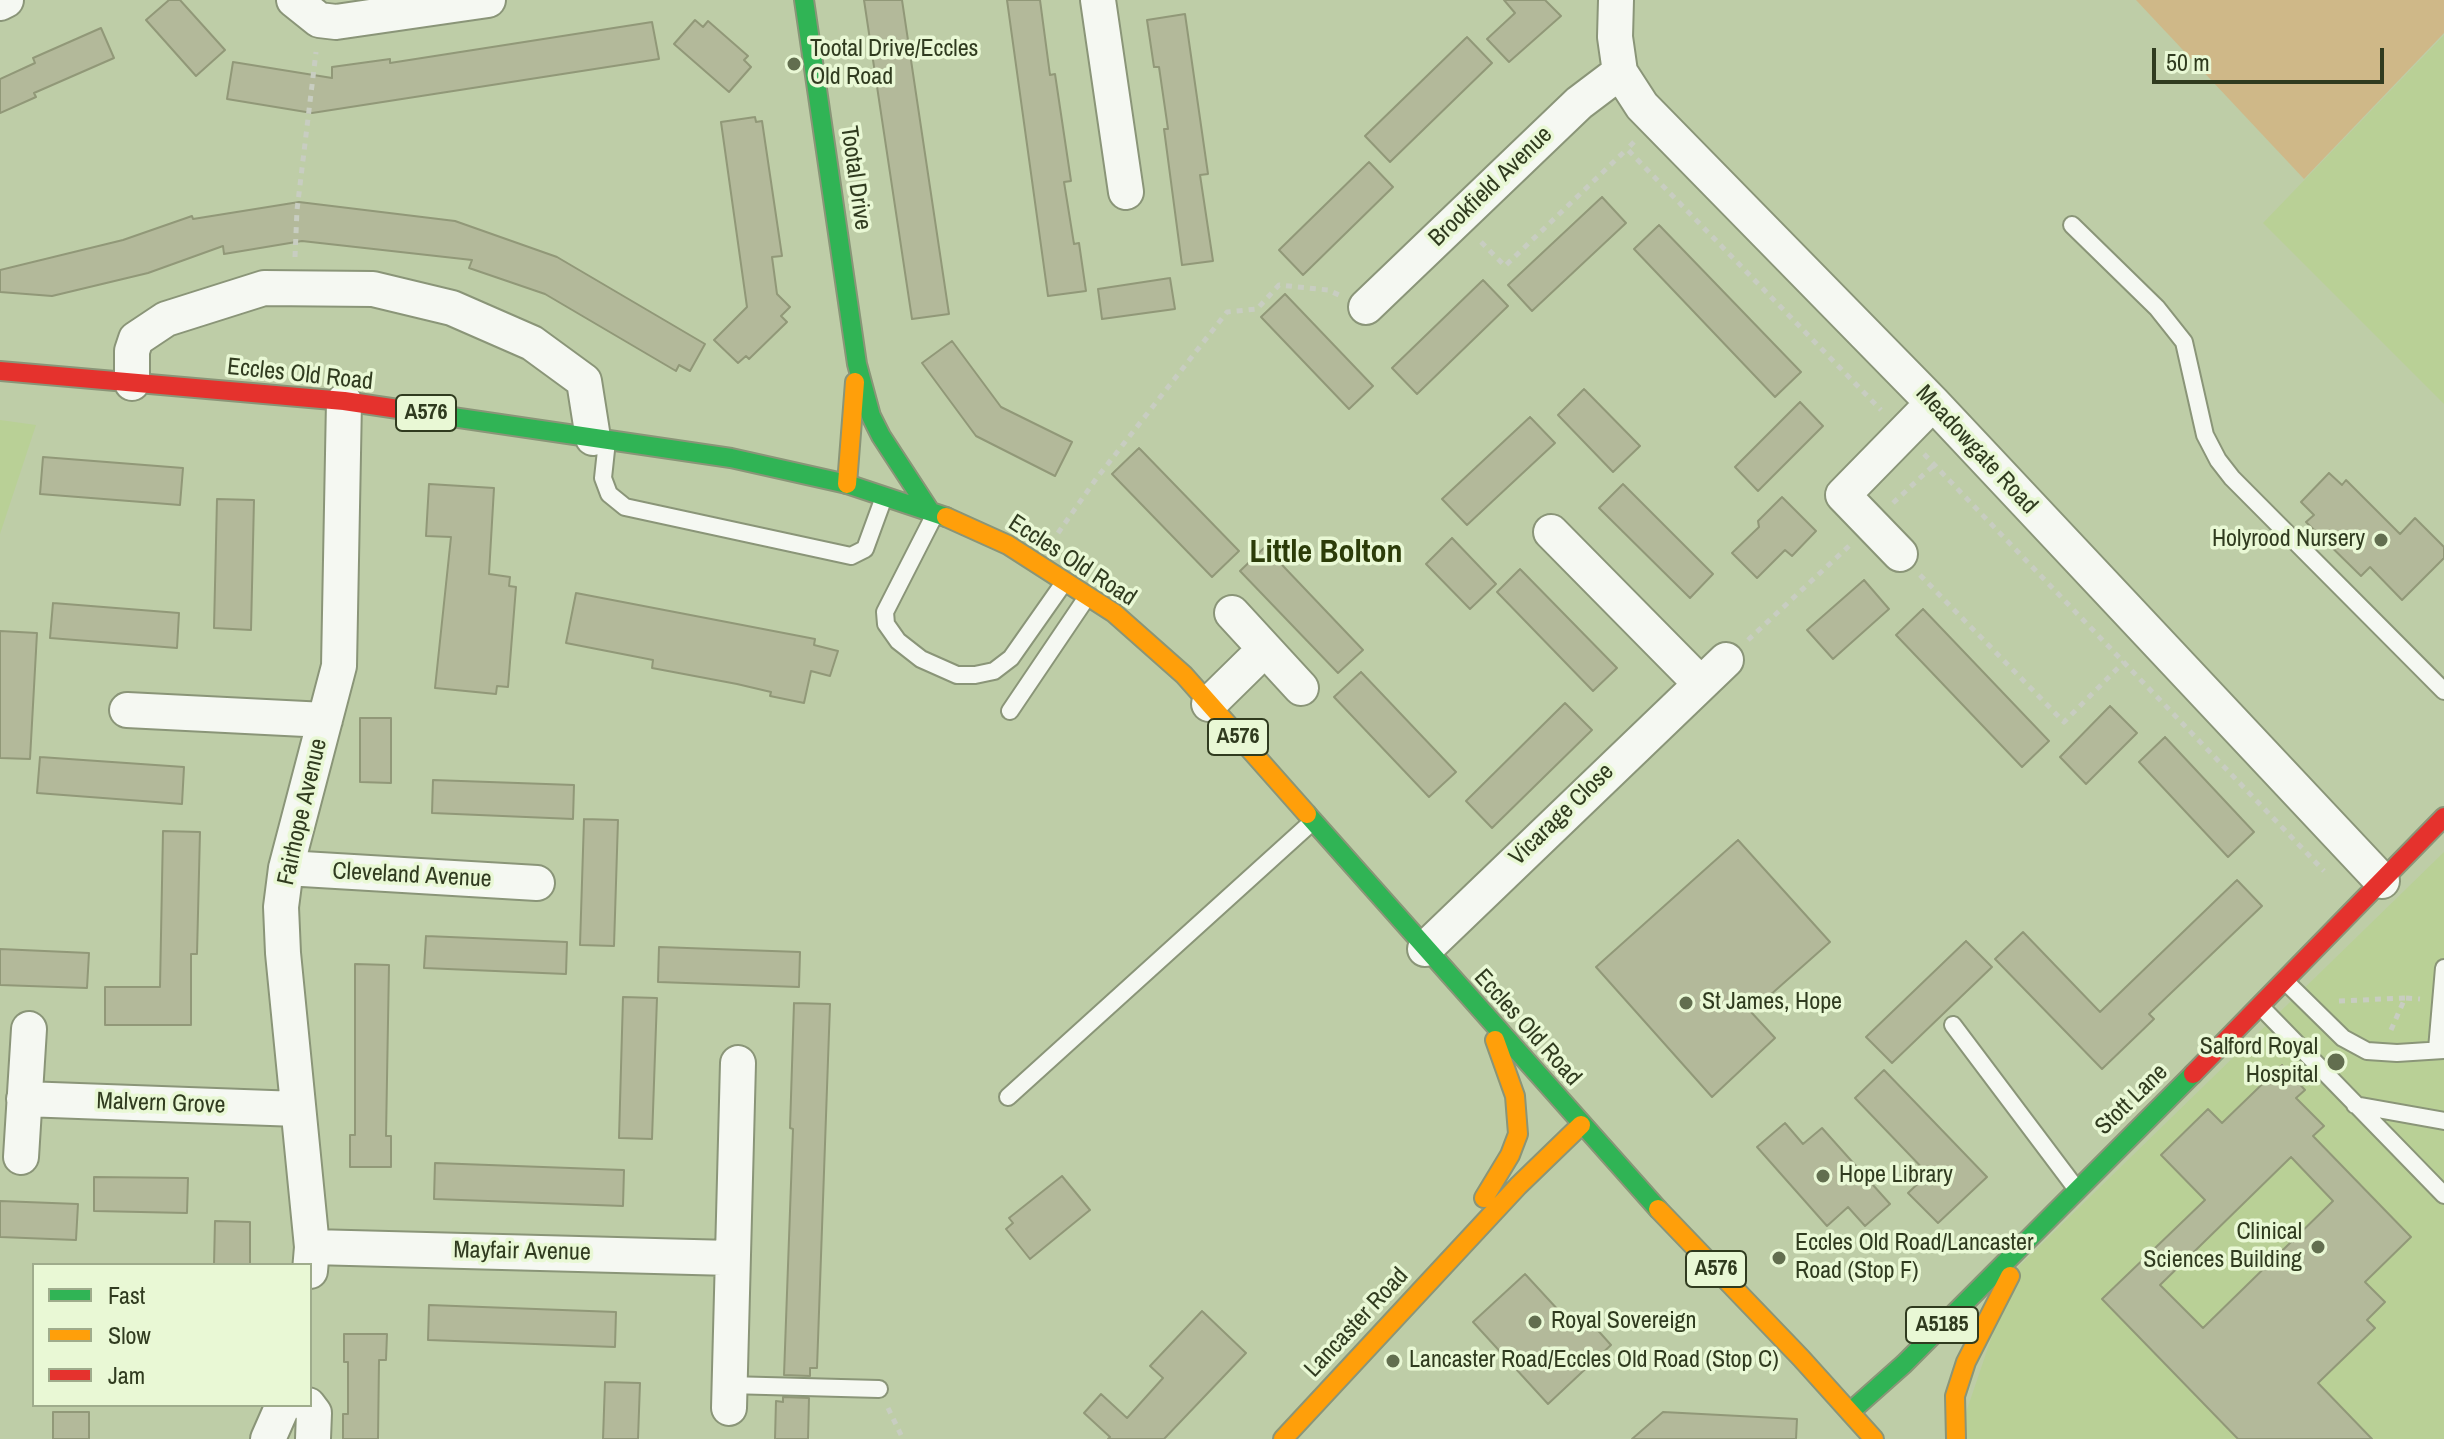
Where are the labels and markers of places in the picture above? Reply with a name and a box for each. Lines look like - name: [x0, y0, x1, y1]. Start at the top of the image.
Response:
- place label: Tootal Drive/Eccles Old Road: [810, 36, 978, 92]
- marker: Tootal Drive/Eccles Old Road: [785, 55, 803, 73]
- place label: Holyrood Nursery: [2212, 526, 2365, 554]
- marker: Holyrood Nursery: [2372, 531, 2390, 549]
- place label: St James, Hope: [1702, 989, 1842, 1017]
- marker: St James, Hope: [1677, 994, 1695, 1012]
- place label: Salford Royal Hospital: [2200, 1034, 2318, 1090]
- marker: Salford Royal Hospital: [2325, 1051, 2347, 1073]
- place label: Hope Library: [1839, 1162, 1953, 1190]
- marker: Hope Library: [1814, 1167, 1832, 1185]
- place label: Clinical Sciences Building: [2143, 1219, 2302, 1275]
- place label: Eccles Old Road/Lancaster Road (Stop F): [1795, 1230, 2033, 1286]
- marker: Clinical Sciences Building: [2309, 1238, 2327, 1256]
- marker: Eccles Old Road/Lancaster Road (Stop F): [1770, 1249, 1788, 1267]
- place label: Royal Sovereign: [1551, 1308, 1696, 1336]
- marker: Royal Sovereign: [1526, 1313, 1544, 1331]
- place label: Lancaster Road/Eccles Old Road (Stop C): [1409, 1347, 1779, 1375]
- marker: Lancaster Road/Eccles Old Road (Stop C): [1384, 1352, 1402, 1370]

